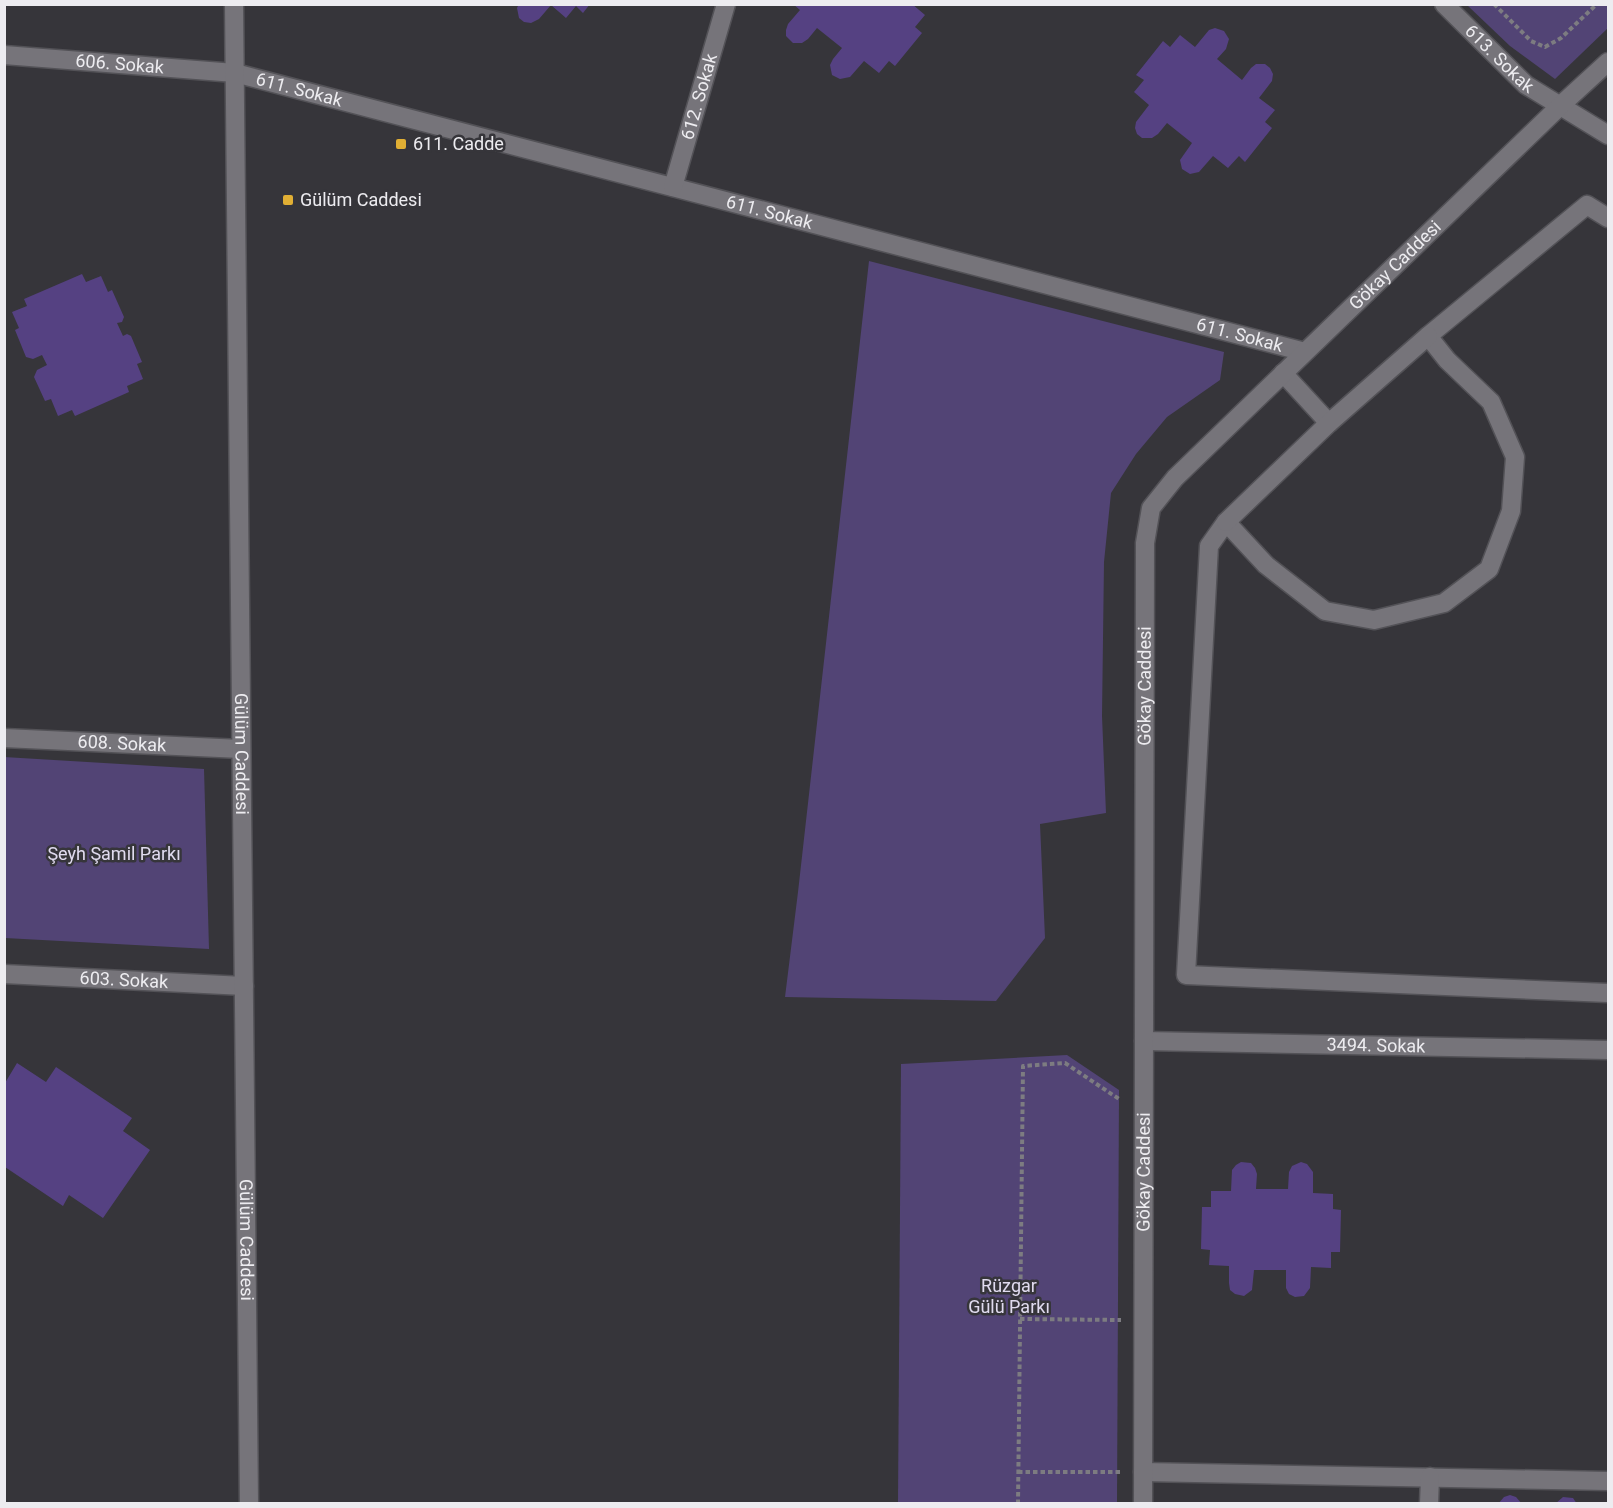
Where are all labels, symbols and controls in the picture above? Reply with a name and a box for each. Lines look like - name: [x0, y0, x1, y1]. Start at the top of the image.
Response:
- street label: 613. Sokak: [1461, 20, 1538, 98]
- street label: 606. Sokak: [75, 50, 166, 77]
- street label: 612. Sokak: [676, 50, 721, 142]
- street label: 611. Sokak: [254, 68, 346, 111]
- place label: 611. Cadde: [413, 133, 504, 154]
- marker: 611. Cadde: [394, 137, 408, 151]
- place label: Gülüm Caddesi: [300, 189, 422, 210]
- street label: 611. Sokak: [724, 191, 816, 233]
- marker: Gülüm Caddesi: [281, 193, 295, 207]
- street label: Gökay Caddesi: [1345, 216, 1445, 314]
- street label: 611. Sokak: [1194, 313, 1286, 356]
- street label: Gökay Caddesi: [1134, 626, 1155, 746]
- street label: Gülüm Caddesi: [231, 693, 253, 815]
- street label: 608. Sokak: [77, 730, 168, 756]
- park label: Şeyh Şamil Parkı: [47, 843, 181, 864]
- street label: 603. Sokak: [79, 967, 170, 992]
- street label: 3494. Sokak: [1326, 1034, 1426, 1056]
- street label: Gökay Caddesi: [1133, 1112, 1154, 1232]
- street label: Gülüm Caddesi: [236, 1179, 258, 1301]
- park label: Rüzgar Gülü Parkı: [968, 1275, 1050, 1317]

